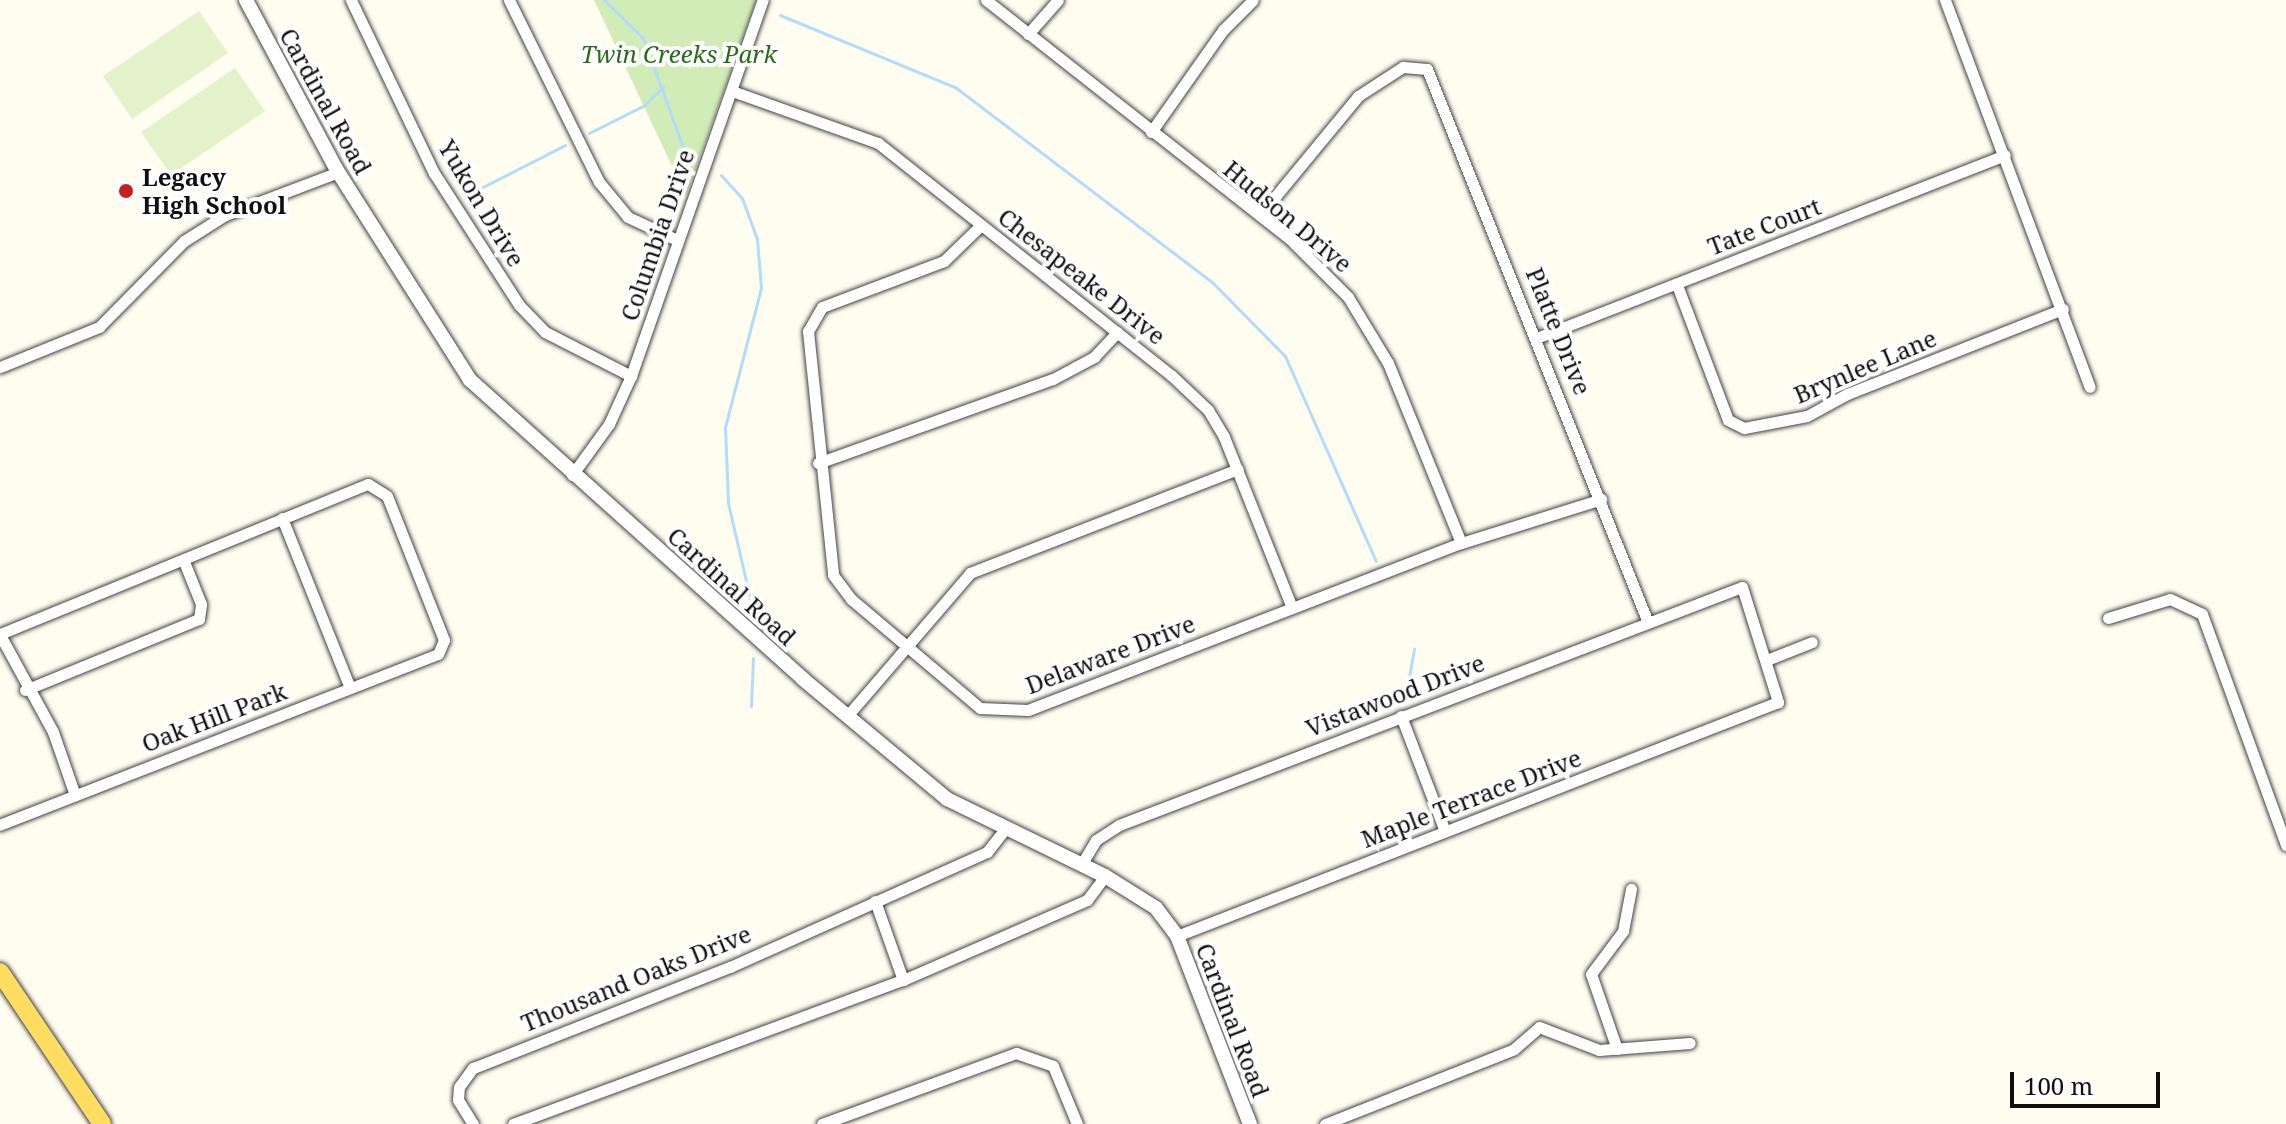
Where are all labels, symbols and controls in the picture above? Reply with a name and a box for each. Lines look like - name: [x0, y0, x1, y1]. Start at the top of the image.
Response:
- street label: Cardinal Road: [274, 23, 378, 179]
- park label: Twin Creeks Park: [581, 40, 777, 68]
- street label: Yukon Drive: [433, 134, 531, 272]
- street label: Columbia Drive: [614, 146, 700, 324]
- street label: Hudson Drive: [1218, 154, 1358, 278]
- place label: Legacy High School: [142, 163, 286, 219]
- marker: Legacy High School: [117, 182, 135, 200]
- street label: Tate Court: [1703, 191, 1825, 261]
- street label: Chesapeake Drive: [993, 202, 1171, 350]
- street label: Platte Drive: [1520, 263, 1598, 399]
- street label: Brynlee Lane: [1789, 323, 1941, 409]
- street label: Cardinal Road: [662, 521, 802, 651]
- street label: Delaware Drive: [1021, 608, 1199, 700]
- street label: Vistawood Drive: [1302, 648, 1488, 742]
- street label: Oak Hill Park: [138, 676, 290, 758]
- street label: Maple Terrace Drive: [1357, 743, 1585, 853]
- street label: Thousand Oaks Drive: [517, 919, 755, 1037]
- street label: Cardinal Road: [1190, 939, 1276, 1101]
- scale bar: [2014, 1056, 2164, 1106]
- text: 100 m: [2024, 1069, 2093, 1102]

